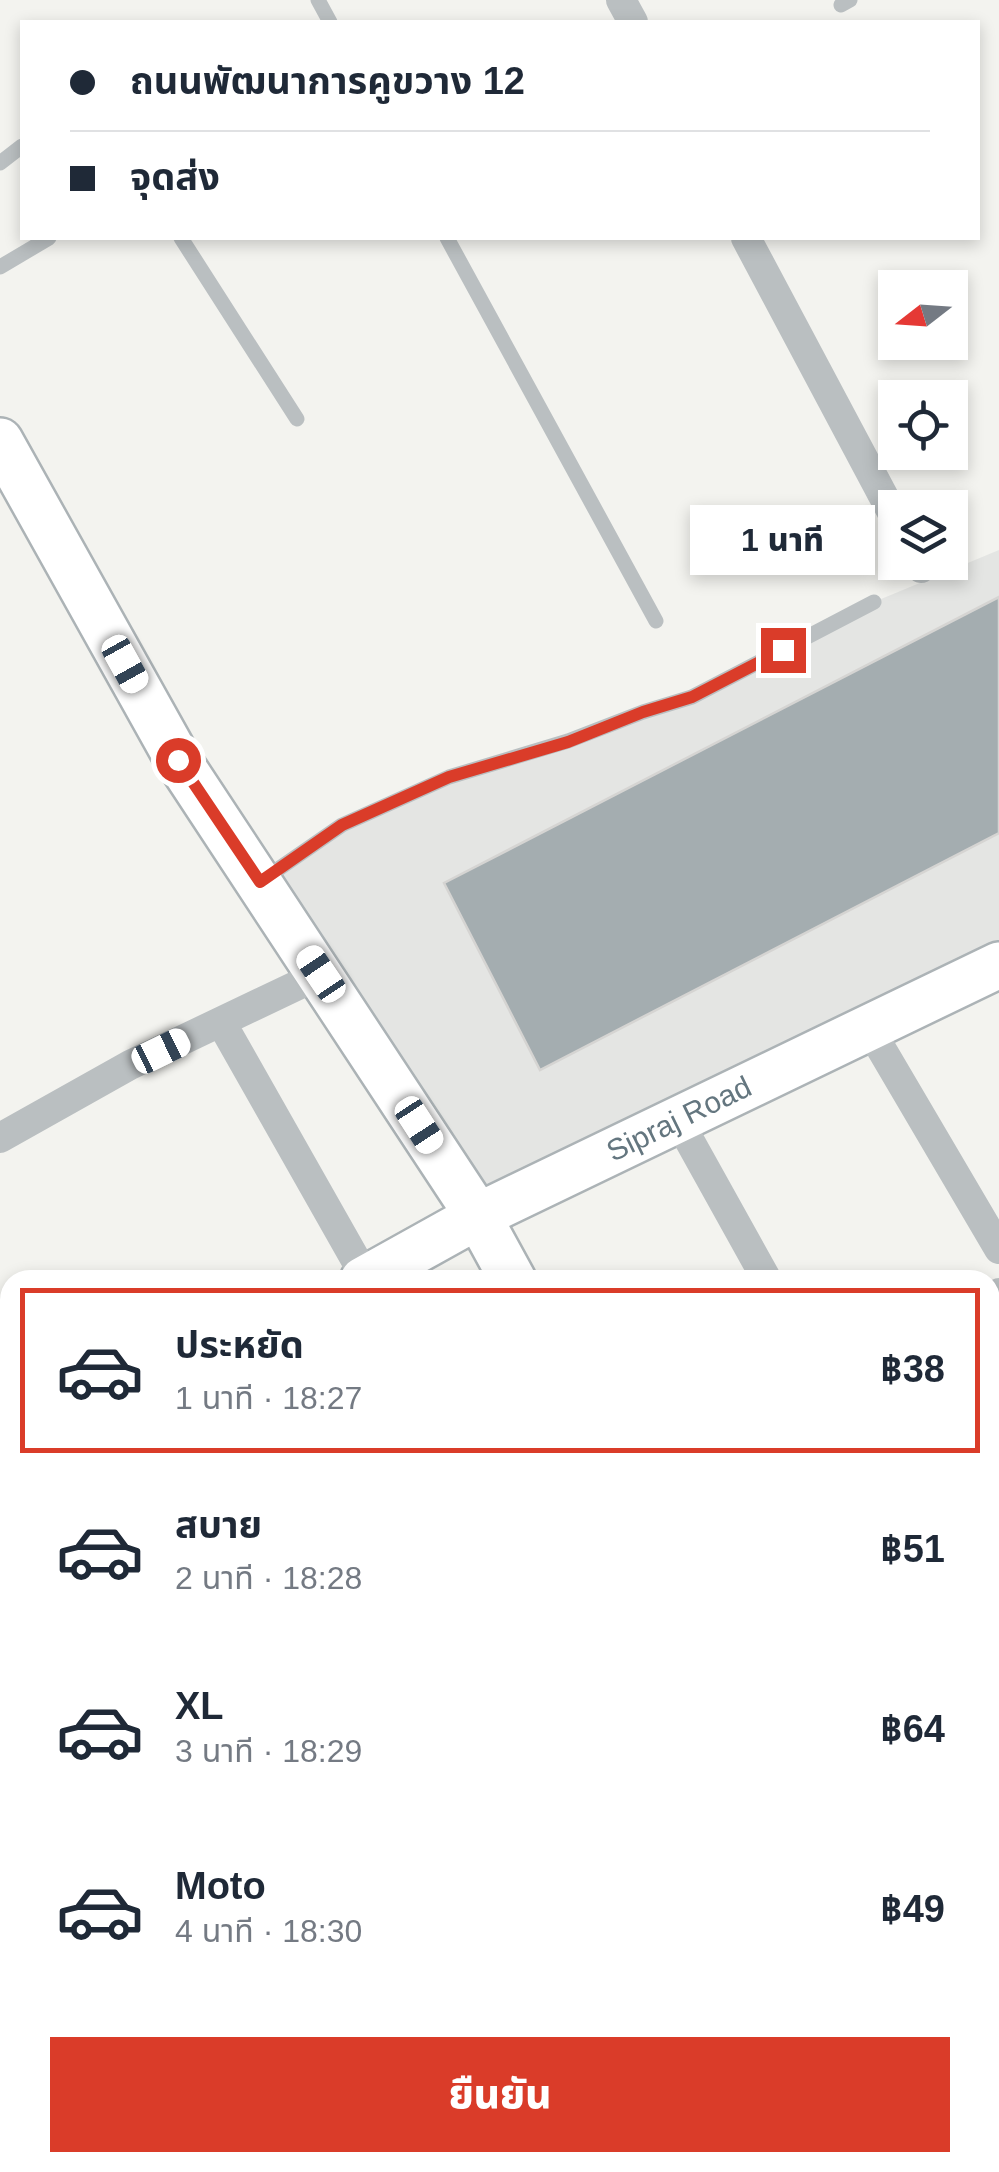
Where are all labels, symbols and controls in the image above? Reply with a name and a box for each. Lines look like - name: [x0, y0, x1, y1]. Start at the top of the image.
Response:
- text: ถนนพัฒนาการคูขวาง 12: [130, 60, 525, 102]
- text: จุดส่ง: [130, 156, 220, 198]
- north arrow: [878, 270, 968, 360]
- map controls: [878, 270, 968, 580]
- button: locate: [878, 380, 968, 470]
- button: layers: [878, 490, 968, 580]
- callout: 1 นาที: [690, 505, 876, 575]
- text: 1 นาที: [741, 522, 824, 558]
- route end: [761, 628, 806, 673]
- car: [97, 630, 153, 698]
- route start: [156, 738, 201, 783]
- car: [292, 941, 350, 1007]
- car: [127, 1024, 195, 1078]
- street label: Sipraj Road: [601, 1069, 756, 1168]
- car: [390, 1092, 448, 1158]
- text: ประหยัด: [175, 1324, 304, 1366]
- icon: car: [55, 1326, 145, 1416]
- text: ฿38: [881, 1348, 945, 1390]
- text: 1 นาที · 18:27: [175, 1380, 362, 1416]
- text: สบาย: [175, 1504, 262, 1546]
- icon: car: [55, 1506, 145, 1596]
- text: ฿51: [881, 1528, 945, 1570]
- text: 2 นาที · 18:28: [175, 1560, 362, 1596]
- text: XL: [175, 1685, 224, 1727]
- icon: car: [55, 1686, 145, 1776]
- text: ฿64: [881, 1708, 945, 1750]
- text: 3 นาที · 18:29: [175, 1733, 362, 1769]
- text: Moto: [175, 1865, 266, 1907]
- icon: car: [55, 1866, 145, 1956]
- text: ฿49: [881, 1888, 945, 1930]
- text: 4 นาที · 18:30: [175, 1913, 362, 1949]
- button: ยืนยัน: [50, 2037, 950, 2152]

